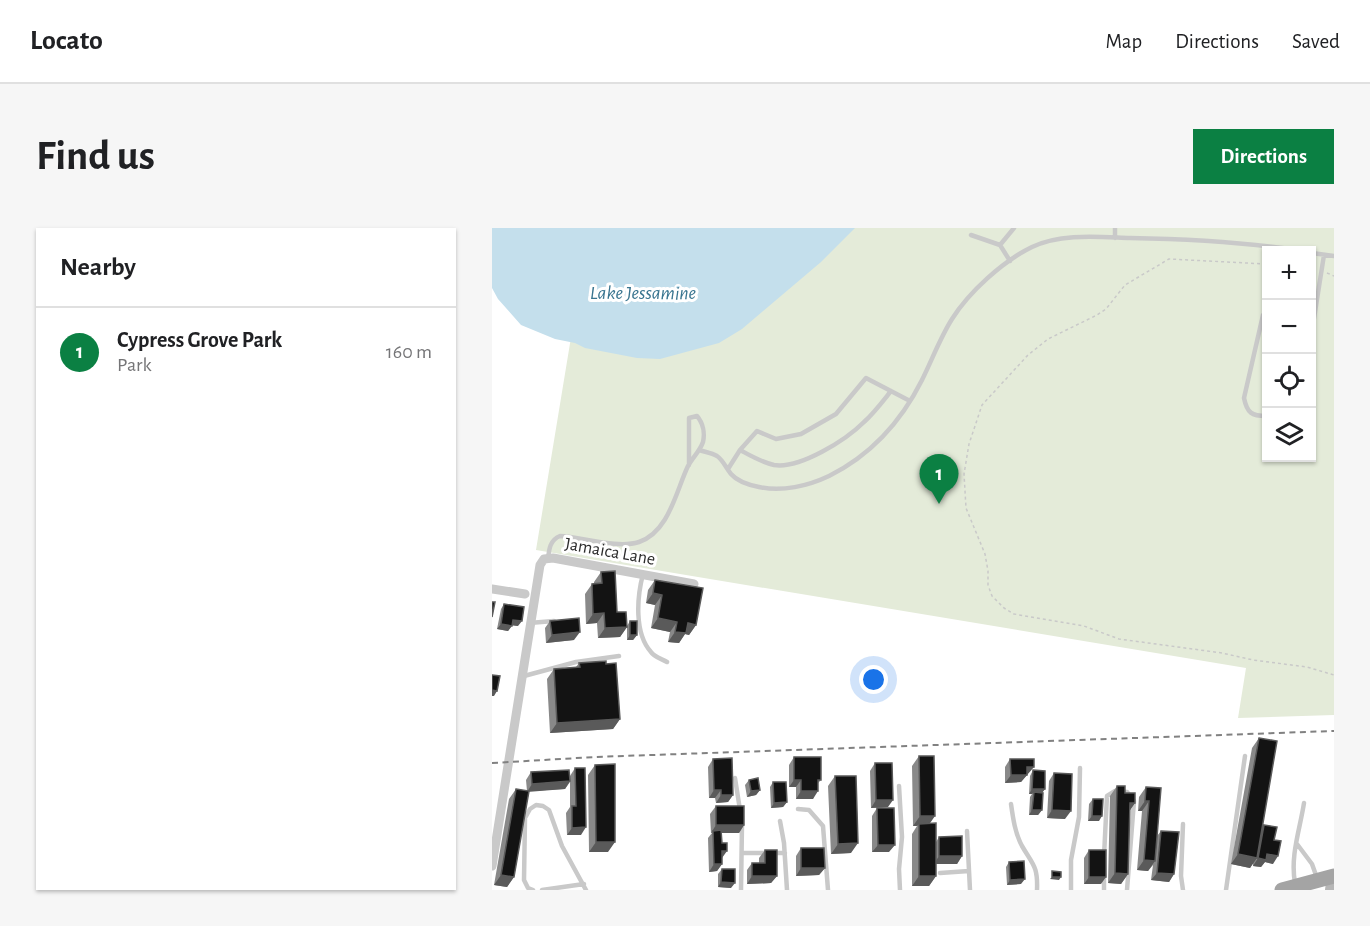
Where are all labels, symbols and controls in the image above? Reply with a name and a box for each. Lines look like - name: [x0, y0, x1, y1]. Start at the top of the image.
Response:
- text: Locato: [30, 27, 103, 55]
- text: Map: [1106, 31, 1142, 52]
- text: Directions: [1175, 31, 1259, 52]
- text: Saved: [1292, 31, 1340, 52]
- button: Directions: [1193, 129, 1334, 184]
- text: Find us: [36, 135, 155, 177]
- map controls: [1262, 246, 1316, 462]
- button: +: [1262, 246, 1316, 300]
- text: Nearby: [60, 254, 136, 280]
- water label: Lake Jessamine: [590, 283, 697, 303]
- button: −: [1262, 300, 1316, 354]
- text: Cypress Grove Park: [117, 329, 282, 351]
- text: 1: [76, 342, 83, 362]
- text: 160 m: [386, 342, 432, 362]
- button: locate: [1262, 354, 1316, 408]
- text: Park: [117, 355, 152, 375]
- button: layers: [1262, 408, 1316, 462]
- pin: 1: [920, 454, 958, 504]
- street label: Jamaica Lane: [563, 535, 657, 569]
- your location: [859, 665, 888, 694]

